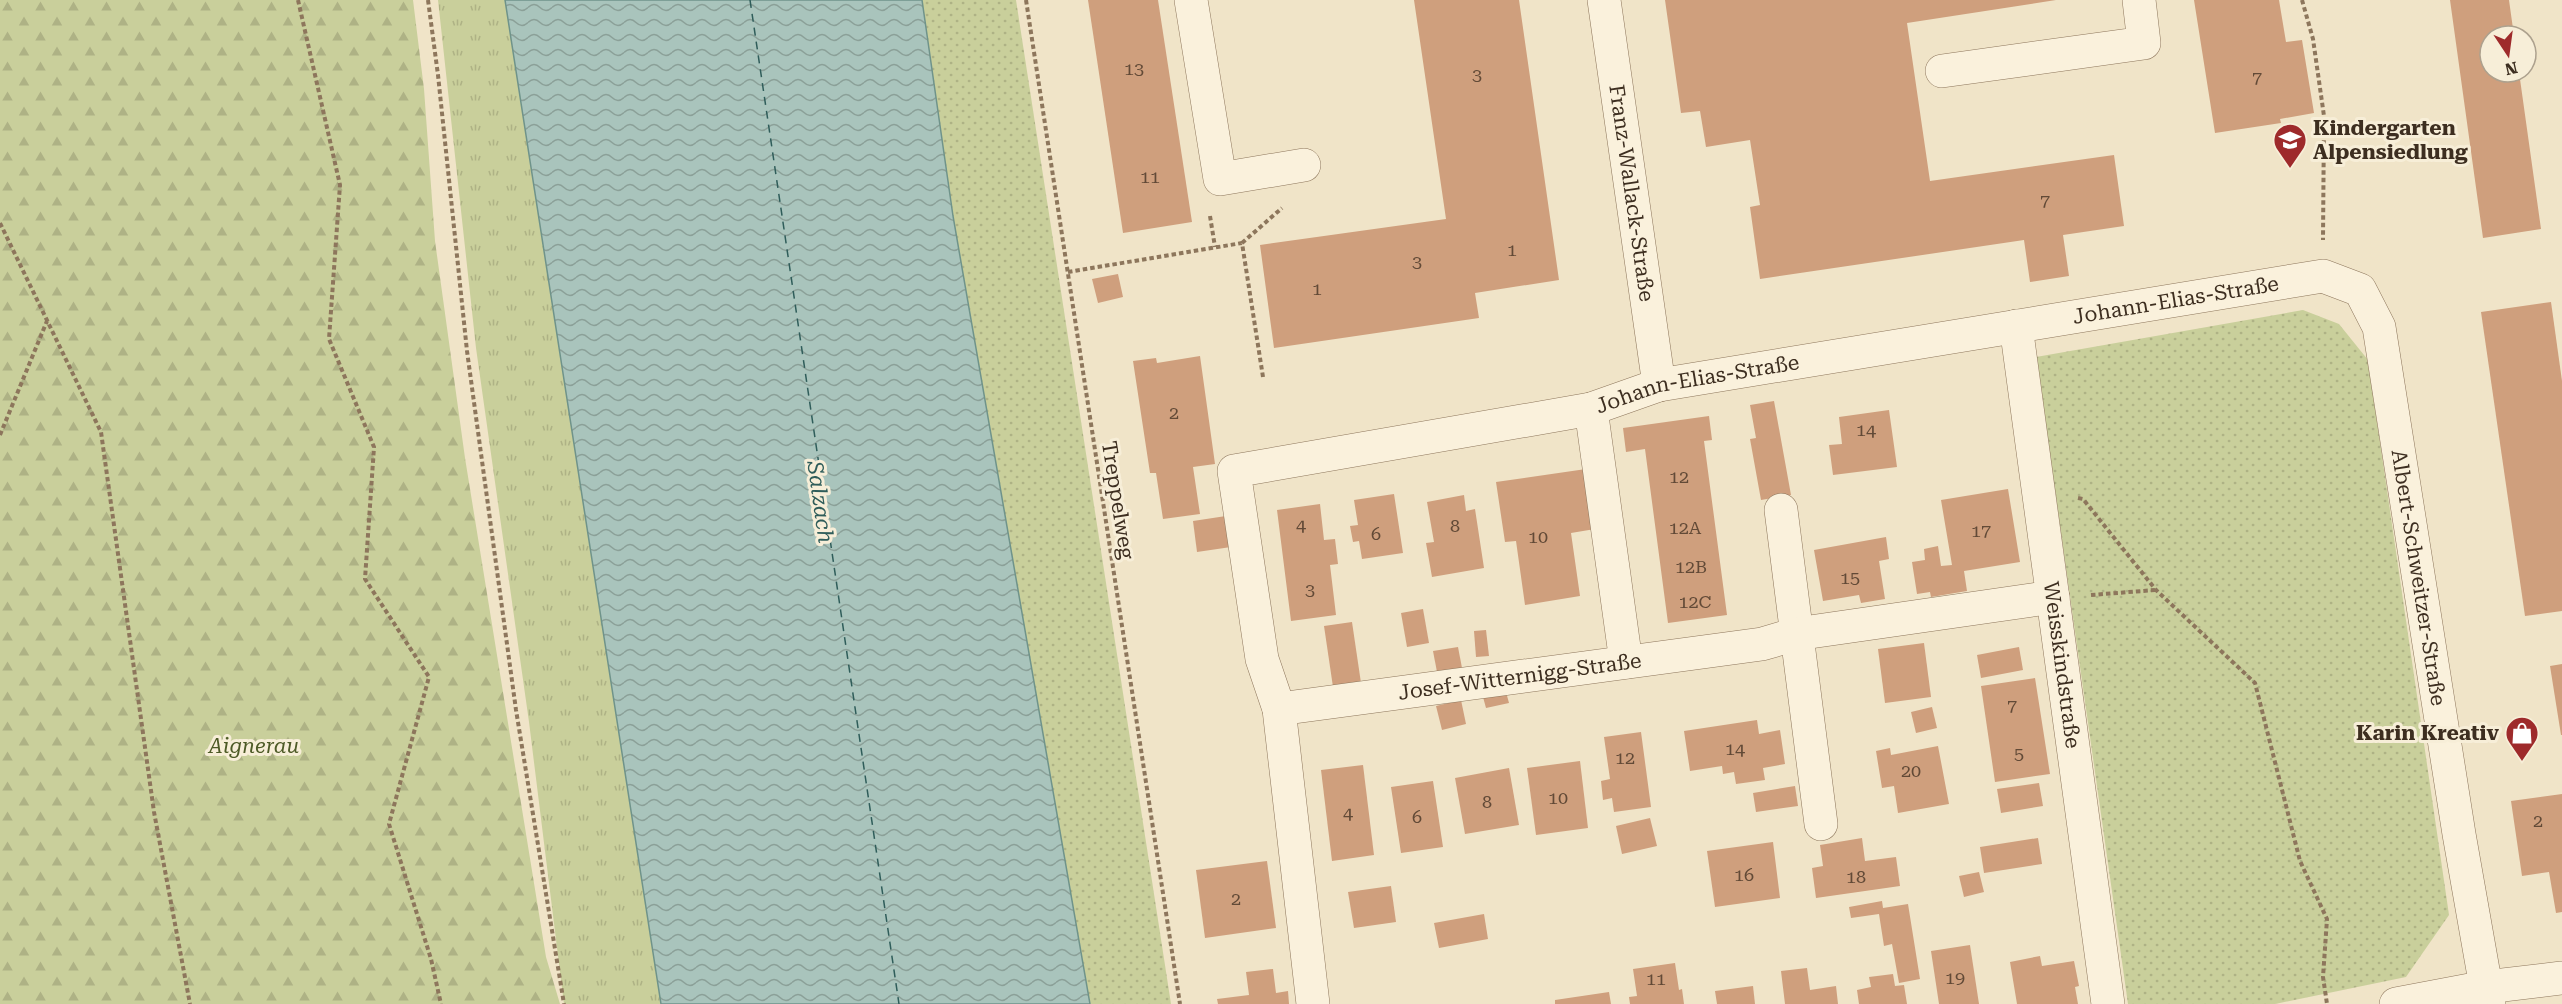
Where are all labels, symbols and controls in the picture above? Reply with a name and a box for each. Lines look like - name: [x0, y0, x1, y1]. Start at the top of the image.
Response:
- north arrow: [2478, 24, 2538, 84]
- text: N: [2503, 57, 2519, 79]
- house number: 13: [1124, 58, 1144, 79]
- house number: 3: [1472, 64, 1482, 85]
- house number: 7: [2252, 67, 2262, 88]
- street label: Franz-Wallack-Straße: [1604, 83, 1659, 303]
- place label: Kindergarten Alpensiedlung: [2313, 116, 2468, 164]
- school or university icon: Kindergarten Alpensiedlung: [2272, 122, 2308, 169]
- house number: 11: [1140, 166, 1160, 187]
- house number: 7: [2040, 190, 2050, 211]
- house number: 1: [1507, 239, 1517, 260]
- house number: 3: [1412, 251, 1422, 272]
- street label: Johann-Elias-Straße: [2071, 271, 2281, 329]
- house number: 1: [1312, 278, 1322, 299]
- street label: Johann-Elias-Straße: [1592, 350, 1801, 418]
- house number: 2: [1169, 402, 1179, 423]
- house number: 14: [1856, 419, 1876, 440]
- street label: Treppelweg: [1097, 439, 1139, 561]
- street label: Albert-Schweitzer-Straße: [2386, 448, 2451, 707]
- water label: Salzach: [802, 459, 839, 545]
- house number: 12: [1669, 466, 1689, 487]
- house number: 4: [1296, 514, 1306, 535]
- house number: 8: [1450, 515, 1460, 536]
- house number: 12A: [1669, 517, 1702, 538]
- house number: 17: [1971, 520, 1991, 541]
- house number: 6: [1371, 523, 1381, 544]
- house number: 10: [1528, 526, 1548, 547]
- house number: 12B: [1675, 556, 1707, 577]
- house number: 15: [1840, 567, 1860, 588]
- house number: 3: [1305, 579, 1315, 600]
- street label: Weisskindstraße: [2039, 580, 2085, 750]
- house number: 12C: [1678, 591, 1712, 612]
- street label: Josef-Witternigg-Straße: [1397, 648, 1643, 705]
- house number: 7: [2007, 695, 2017, 716]
- shop icon: Karin Kreativ: [2504, 715, 2540, 762]
- place label: Karin Kreativ: [2356, 721, 2499, 745]
- park label: Aignerau: [207, 734, 299, 758]
- house number: 14: [1725, 738, 1745, 759]
- house number: 5: [2014, 743, 2024, 764]
- house number: 12: [1615, 747, 1635, 768]
- house number: 20: [1901, 760, 1921, 781]
- house number: 10: [1548, 787, 1568, 808]
- house number: 8: [1482, 791, 1492, 812]
- house number: 4: [1343, 802, 1353, 823]
- house number: 6: [1412, 806, 1422, 827]
- house number: 2: [2533, 810, 2543, 831]
- house number: 16: [1734, 864, 1754, 885]
- house number: 18: [1846, 866, 1866, 887]
- house number: 2: [1231, 888, 1241, 909]
- house number: 19: [1945, 967, 1965, 988]
- house number: 11: [1646, 968, 1666, 989]

